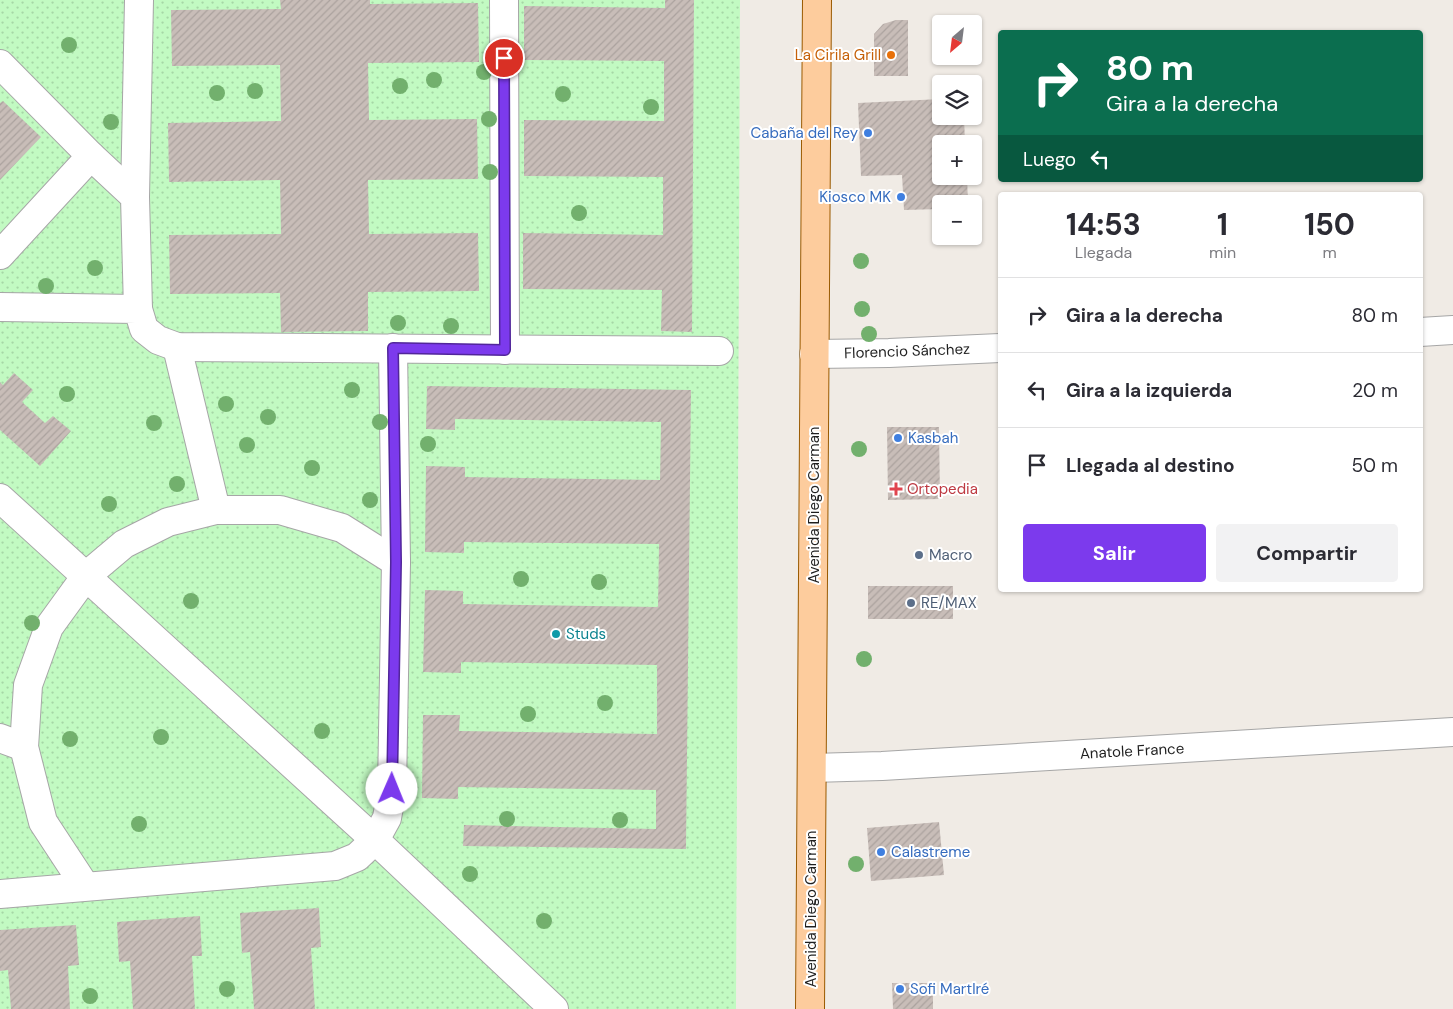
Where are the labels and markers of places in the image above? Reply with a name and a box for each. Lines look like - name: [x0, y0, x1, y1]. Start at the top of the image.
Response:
- pin: [483, 37, 525, 79]
- place label: La Cirila Grill: [795, 45, 881, 65]
- marker: La Cirila Grill: [885, 49, 897, 61]
- place label: Cabaña del Rey: [750, 123, 859, 143]
- marker: Cabaña del Rey: [862, 127, 874, 139]
- place label: Kiosco MK: [819, 187, 891, 207]
- marker: Kiosco MK: [895, 191, 907, 203]
- place label: Kasbah: [908, 428, 958, 448]
- marker: Kasbah: [892, 432, 904, 444]
- place label: Ortopedia: [907, 479, 978, 499]
- marker: Ortopedia: [889, 482, 903, 496]
- place label: Macro: [929, 545, 973, 565]
- marker: Macro: [913, 549, 925, 561]
- place label: RE/MAX: [921, 593, 977, 613]
- marker: RE/MAX: [905, 597, 917, 609]
- place label: Studs: [566, 624, 606, 644]
- marker: Studs: [550, 628, 562, 640]
- place label: Calastreme: [891, 842, 970, 862]
- marker: Calastreme: [875, 846, 887, 858]
- place label: Sofi Martlré: [910, 979, 989, 999]
- marker: Sofi Martlré: [894, 983, 906, 995]

